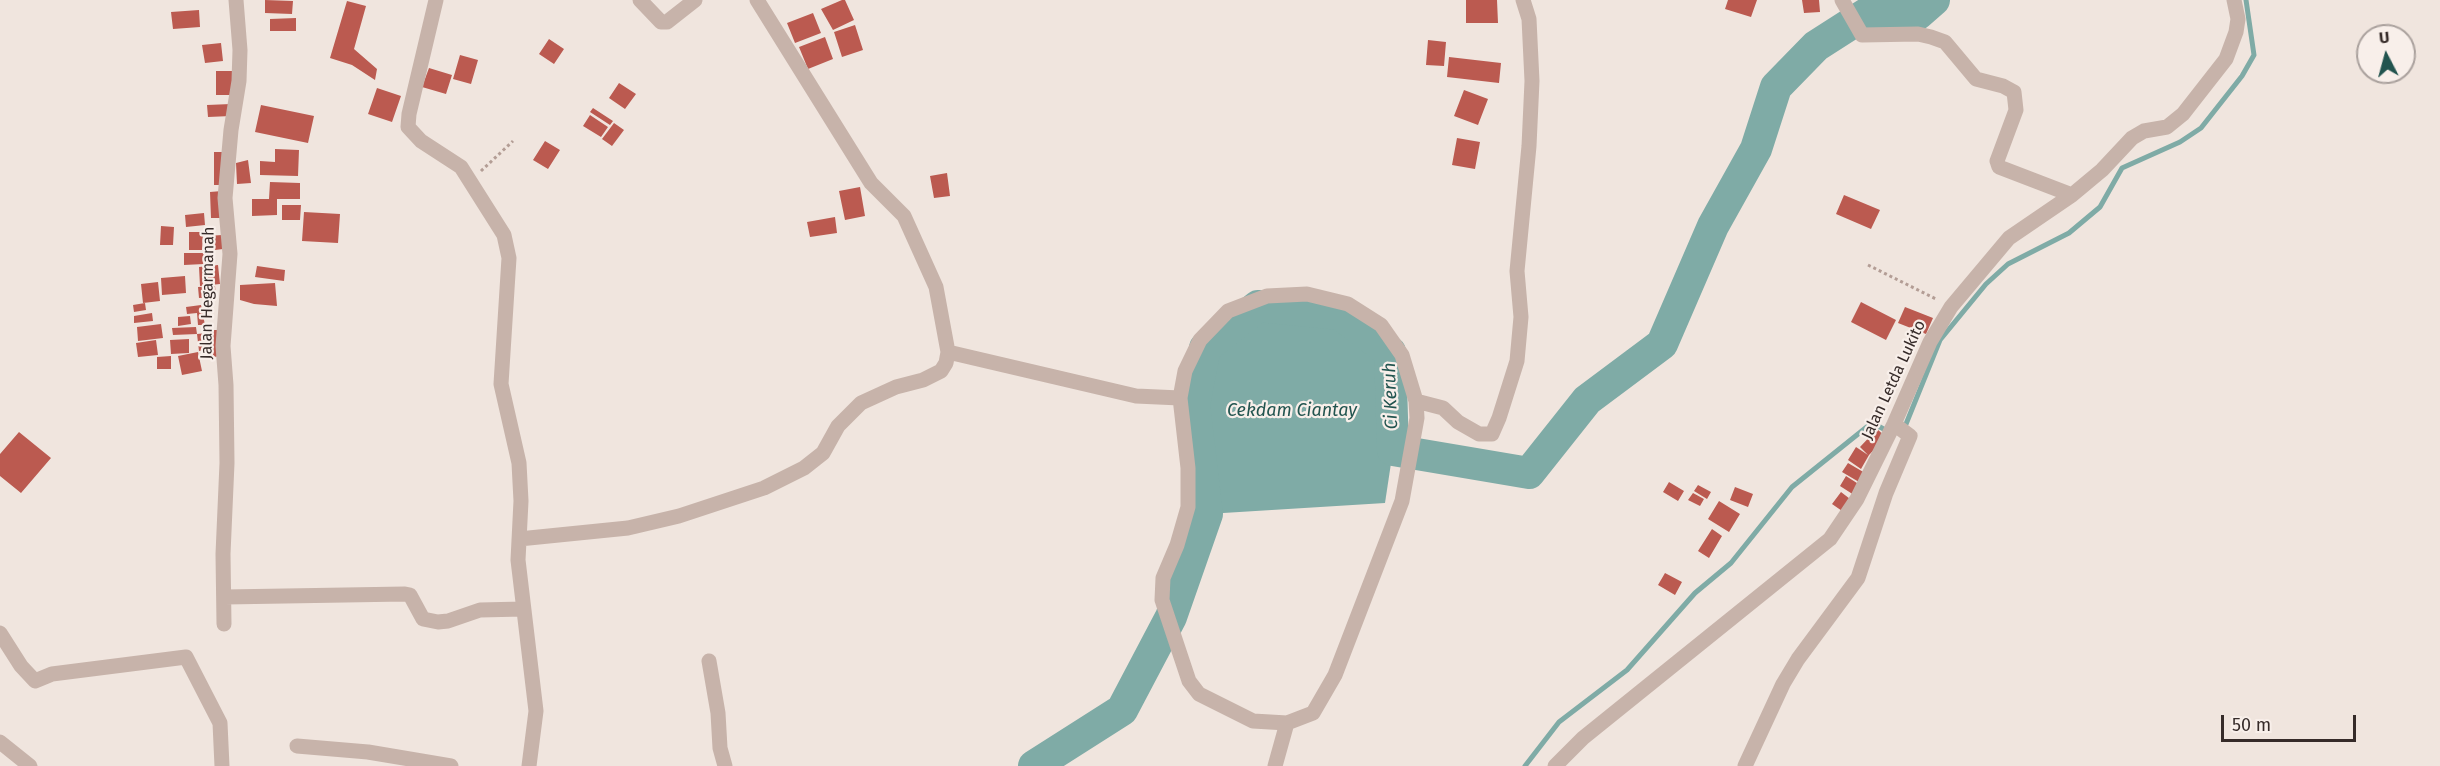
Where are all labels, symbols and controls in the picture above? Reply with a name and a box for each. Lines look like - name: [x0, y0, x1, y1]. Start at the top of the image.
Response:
- north arrow: [2356, 24, 2416, 84]
- text: U: [2378, 28, 2390, 48]
- street label: Jalan Hegarmanah: [197, 226, 219, 360]
- street label: Jalan Letda Lukito: [1858, 317, 1930, 443]
- water label: Ci Keruh: [1379, 362, 1403, 430]
- water label: Cekdam Ciantay: [1227, 400, 1357, 422]
- scale bar: [2224, 703, 2359, 741]
- text: 50 m: [2232, 714, 2271, 736]

